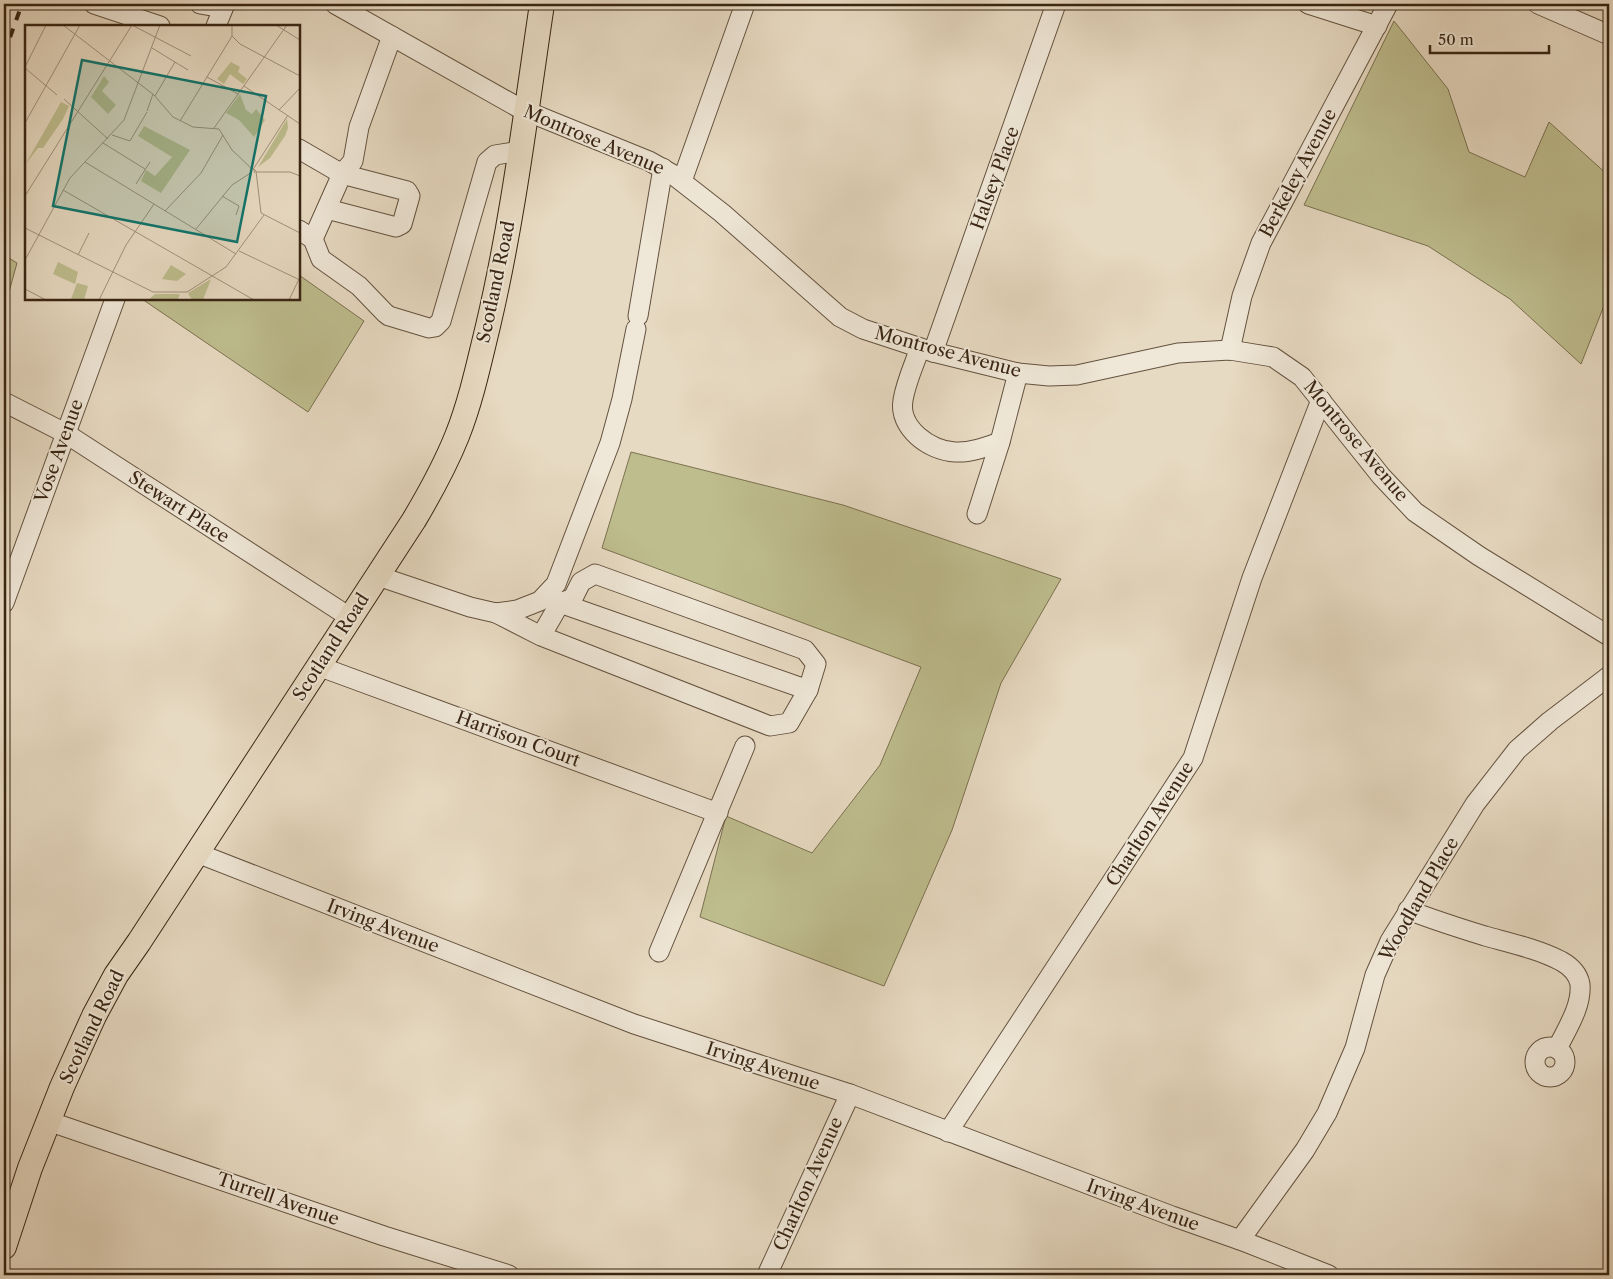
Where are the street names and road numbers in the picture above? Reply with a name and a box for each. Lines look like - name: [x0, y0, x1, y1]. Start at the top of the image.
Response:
- street label: Montrose Avenue: [520, 100, 668, 180]
- street label: Berkeley Avenue: [1255, 105, 1341, 241]
- street label: Halsey Place: [966, 123, 1024, 233]
- street label: Scotland Road: [472, 219, 520, 345]
- street label: Montrose Avenue: [872, 322, 1024, 382]
- street label: Montrose Avenue: [1299, 376, 1413, 506]
- street label: Vose Avenue: [30, 396, 88, 507]
- street label: Stewart Place: [124, 466, 234, 548]
- street label: Scotland Road: [288, 589, 374, 705]
- street label: Harrison Court: [453, 706, 584, 772]
- street label: Charlton Avenue: [1101, 758, 1199, 890]
- street label: Woodland Place: [1374, 833, 1463, 966]
- street label: Irving Avenue: [324, 895, 442, 957]
- street label: Scotland Road: [55, 966, 129, 1088]
- street label: Irving Avenue: [703, 1037, 823, 1095]
- street label: Charlton Avenue: [769, 1114, 847, 1254]
- street label: Turrell Avenue: [214, 1168, 342, 1230]
- street label: Irving Avenue: [1084, 1174, 1202, 1236]

